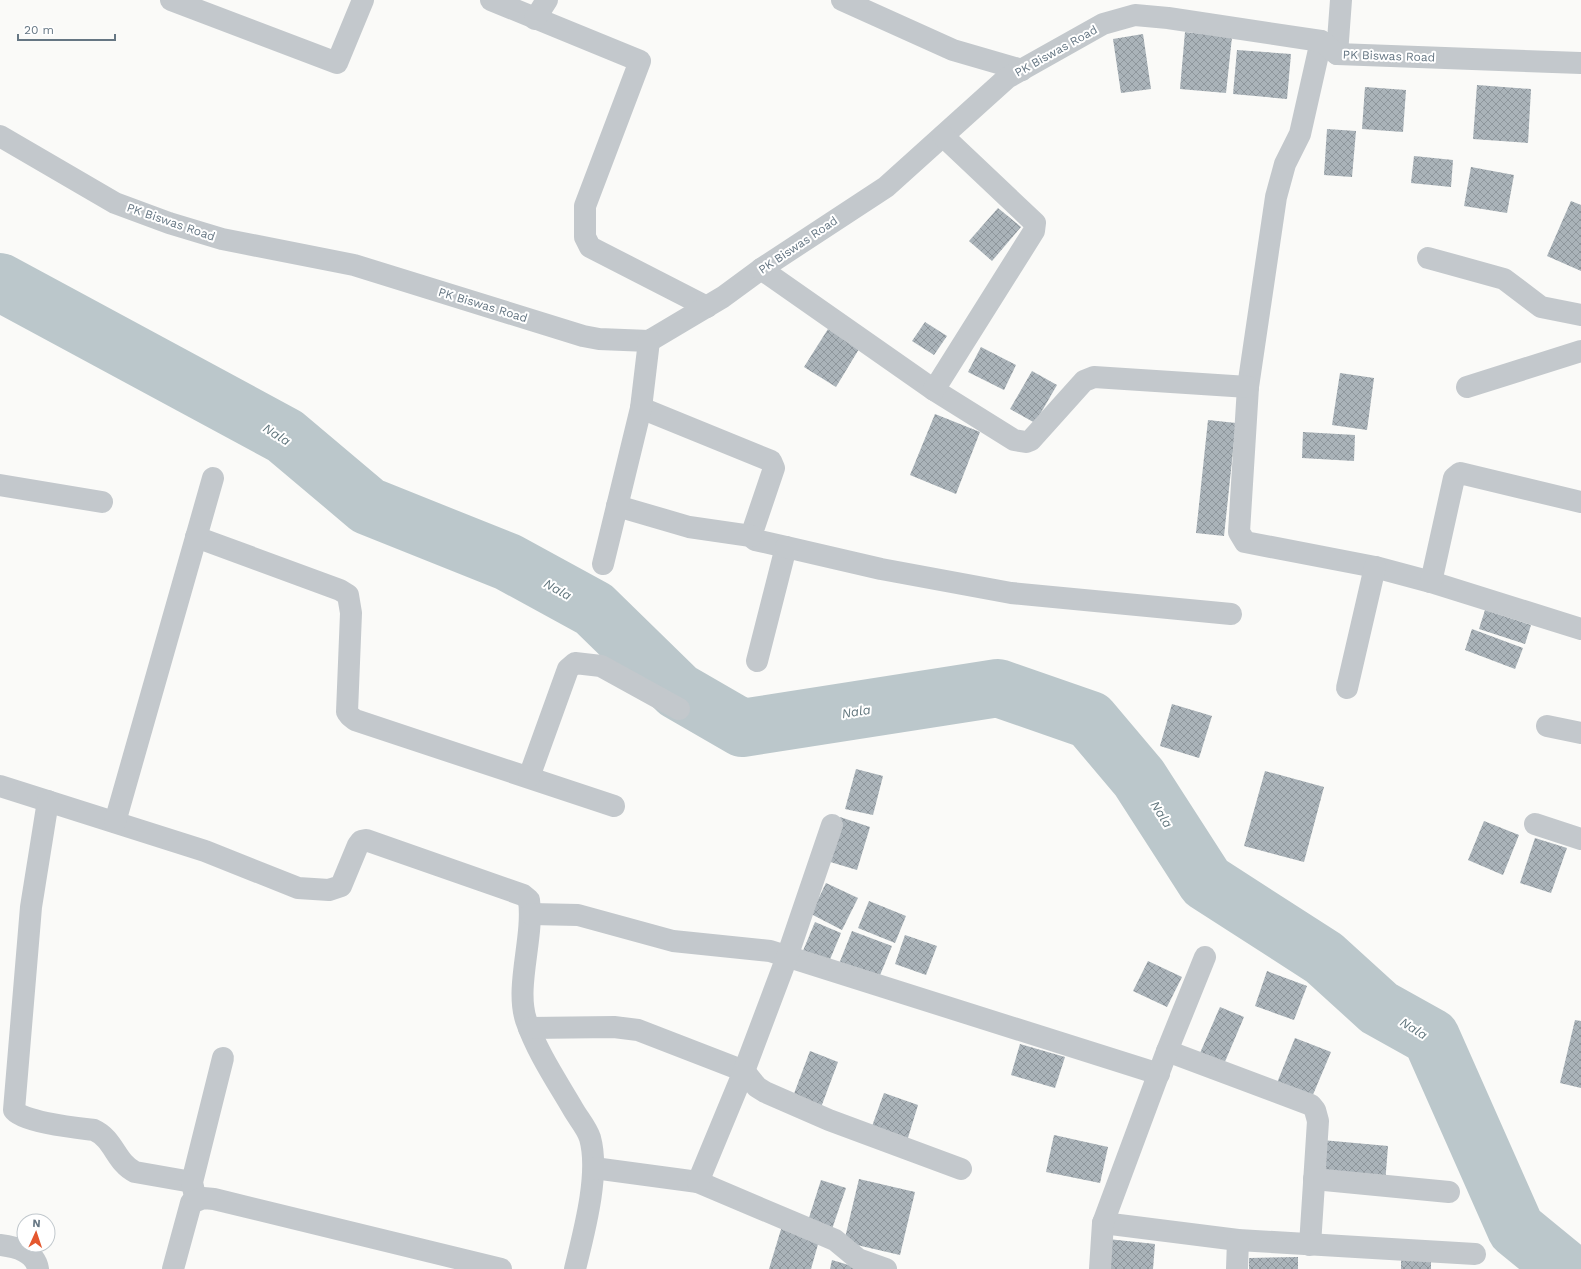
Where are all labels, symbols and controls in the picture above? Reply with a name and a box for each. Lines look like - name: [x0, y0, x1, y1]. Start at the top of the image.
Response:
- scale bar: [18, 16, 115, 42]
- street label: PK Biswas Road: [1012, 22, 1100, 80]
- text: 20 m: [24, 23, 54, 37]
- street label: PK Biswas Road: [1343, 47, 1435, 65]
- street label: PK Biswas Road: [125, 200, 217, 244]
- street label: PK Biswas Road: [756, 213, 840, 277]
- street label: PK Biswas Road: [437, 285, 529, 325]
- water label: Nala: [260, 420, 293, 448]
- water label: Nala: [541, 576, 574, 603]
- water label: Nala: [841, 702, 872, 721]
- water label: Nala: [1147, 798, 1176, 831]
- water label: Nala: [1397, 1015, 1430, 1042]
- north arrow: [16, 1213, 56, 1253]
- text: N: [32, 1217, 41, 1230]

